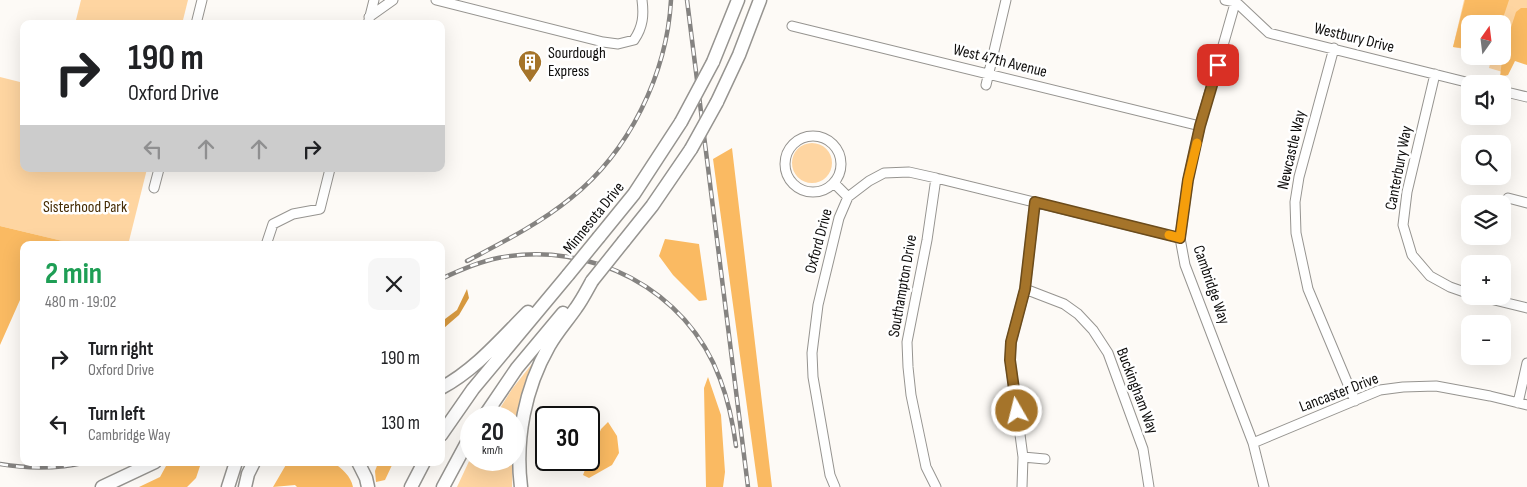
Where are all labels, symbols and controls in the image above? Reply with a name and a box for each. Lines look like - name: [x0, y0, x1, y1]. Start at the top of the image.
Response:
- north arrow: [1461, 15, 1511, 65]
- map controls: [1461, 15, 1511, 365]
- street label: Westbury Drive: [1312, 19, 1396, 57]
- text: 190 m: [128, 37, 204, 80]
- icon: right: [45, 40, 110, 105]
- street label: West 47th Avenue: [951, 40, 1049, 82]
- place label: Sourdough Express: [548, 44, 606, 81]
- pin: [1197, 44, 1239, 86]
- building icon: Sourdough Express: [517, 49, 543, 83]
- icon: arrive: [1204, 51, 1232, 79]
- button: sound: [1461, 75, 1511, 125]
- text: Oxford Drive: [128, 80, 219, 107]
- street label: Newcastle Way: [1274, 109, 1310, 191]
- street label: Canterbury Way: [1382, 124, 1416, 212]
- icon: left: [139, 135, 167, 163]
- icon: ahead: [192, 135, 220, 163]
- icon: ahead: [245, 135, 273, 163]
- icon: right: [298, 135, 326, 163]
- button: search: [1461, 135, 1511, 185]
- street label: Minnesota Drive: [559, 178, 629, 258]
- button: layers: [1461, 195, 1511, 245]
- park label: Sisterhood Park: [43, 198, 127, 217]
- street label: Oxford Drive: [801, 207, 837, 275]
- street label: Southampton Drive: [885, 233, 921, 339]
- street label: Cambridge Way: [1189, 243, 1233, 327]
- button: +: [1461, 255, 1511, 305]
- text: 2 min: [45, 256, 102, 292]
- button: close: [368, 258, 420, 310]
- text: 480 m · 19:02: [45, 293, 116, 312]
- button: −: [1461, 315, 1511, 365]
- text: Turn right: [88, 338, 153, 361]
- icon: right: [45, 345, 73, 373]
- street label: Buckingham Way: [1112, 345, 1162, 437]
- text: 190 m: [381, 347, 420, 370]
- text: Oxford Drive: [88, 361, 154, 380]
- street label: Lancaster Drive: [1297, 369, 1381, 417]
- position arrow: [990, 384, 1042, 436]
- text: Turn left: [88, 403, 145, 426]
- speed limit sign: 30: [535, 406, 600, 471]
- icon: left: [45, 410, 73, 438]
- text: 130 m: [382, 412, 420, 435]
- text: 20: [481, 417, 504, 448]
- text: Cambridge Way: [88, 426, 170, 445]
- text: km/h: [482, 443, 503, 458]

